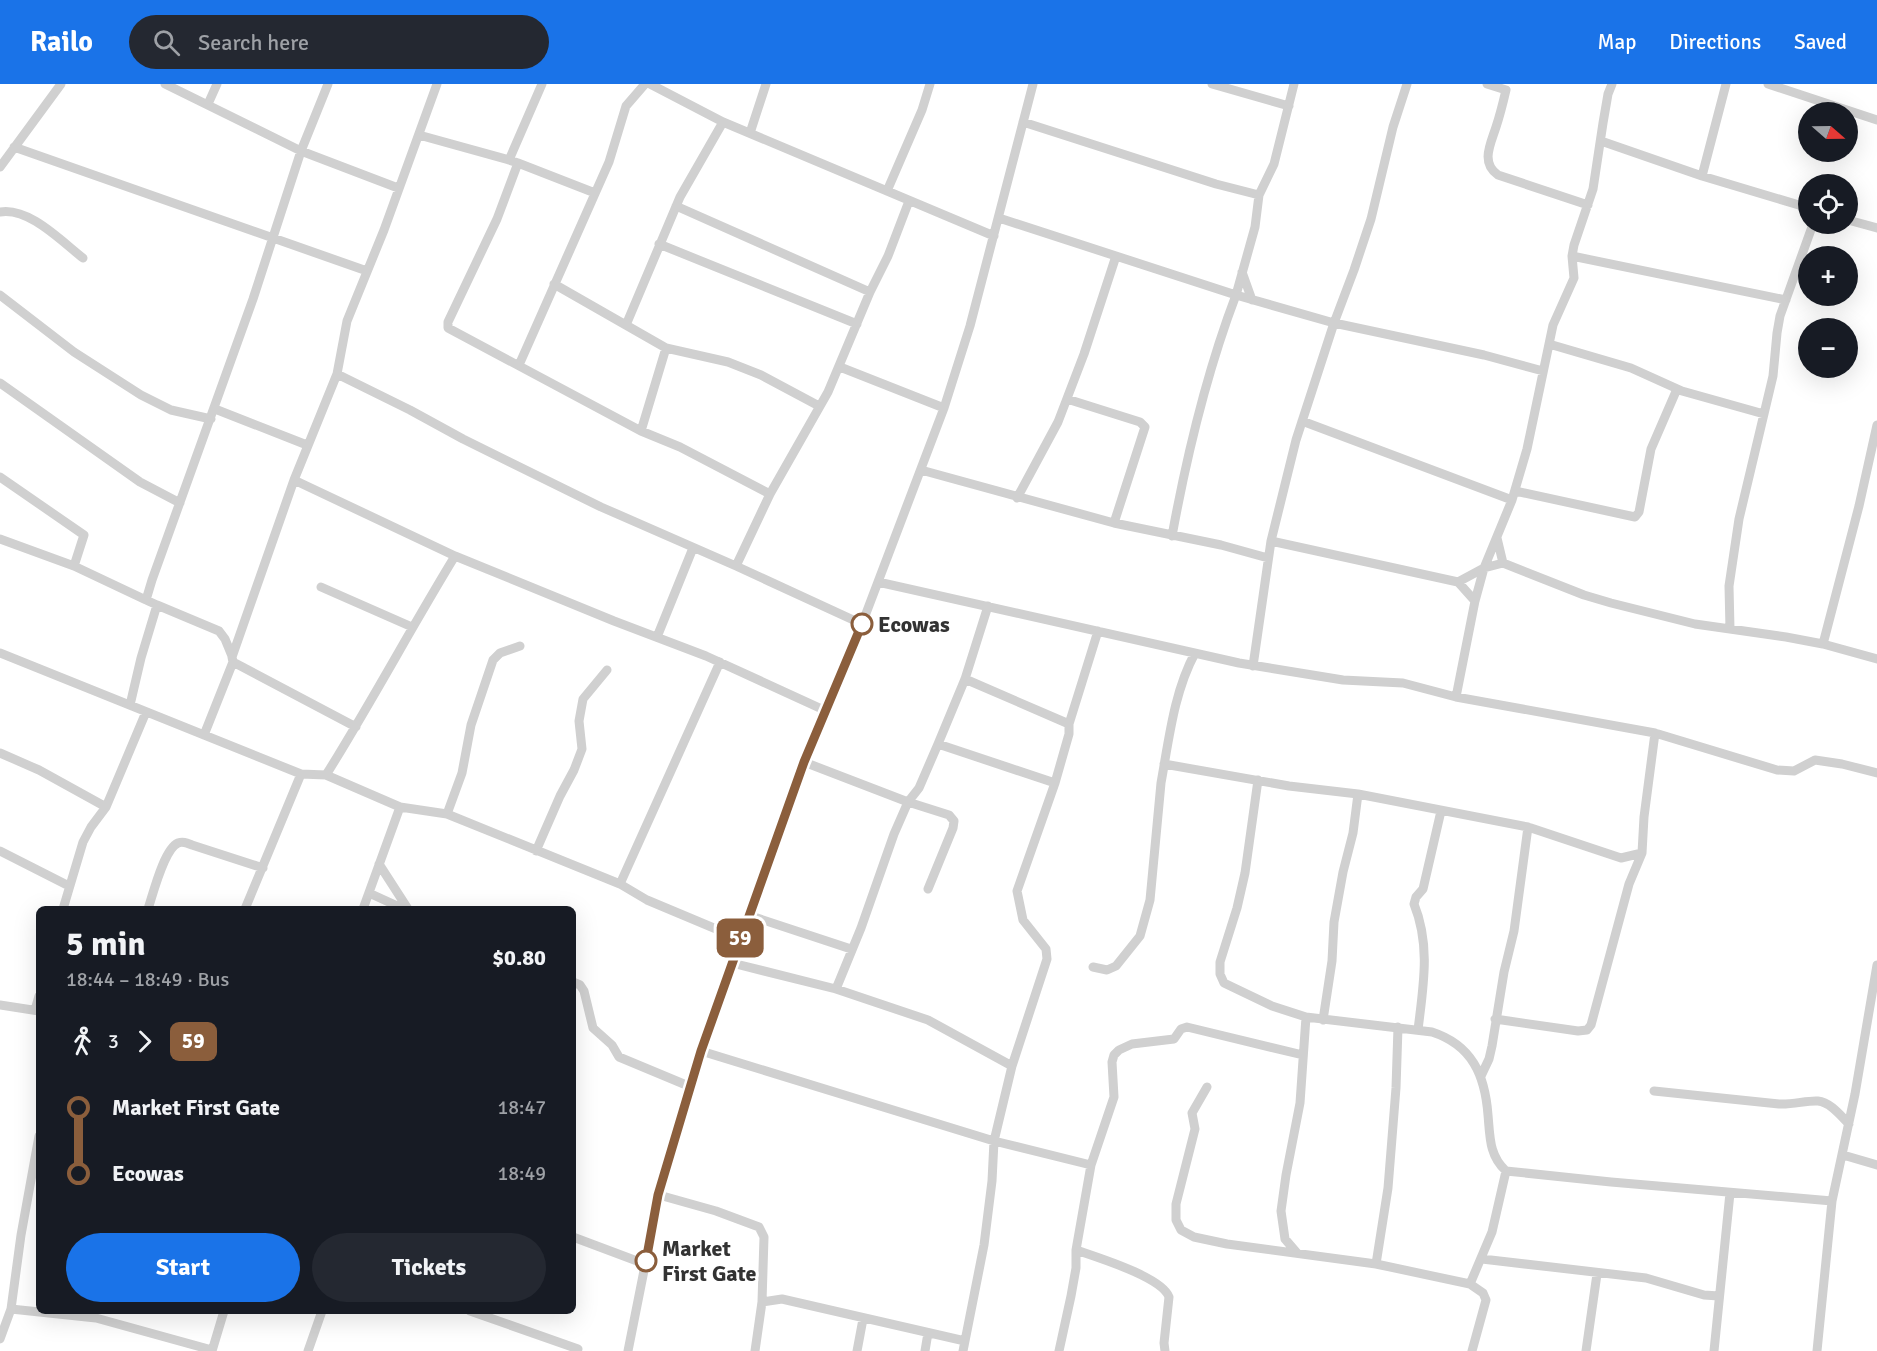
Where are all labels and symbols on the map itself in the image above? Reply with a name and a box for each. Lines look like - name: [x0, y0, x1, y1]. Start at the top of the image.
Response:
- north arrow: [1798, 102, 1858, 162]
- place label: Ecowas: [878, 611, 950, 638]
- marker: Ecowas: [851, 613, 873, 635]
- line badge: 59: [713, 918, 767, 958]
- place label: Market First Gate: [662, 1235, 756, 1287]
- marker: Market First Gate: [635, 1250, 657, 1272]

